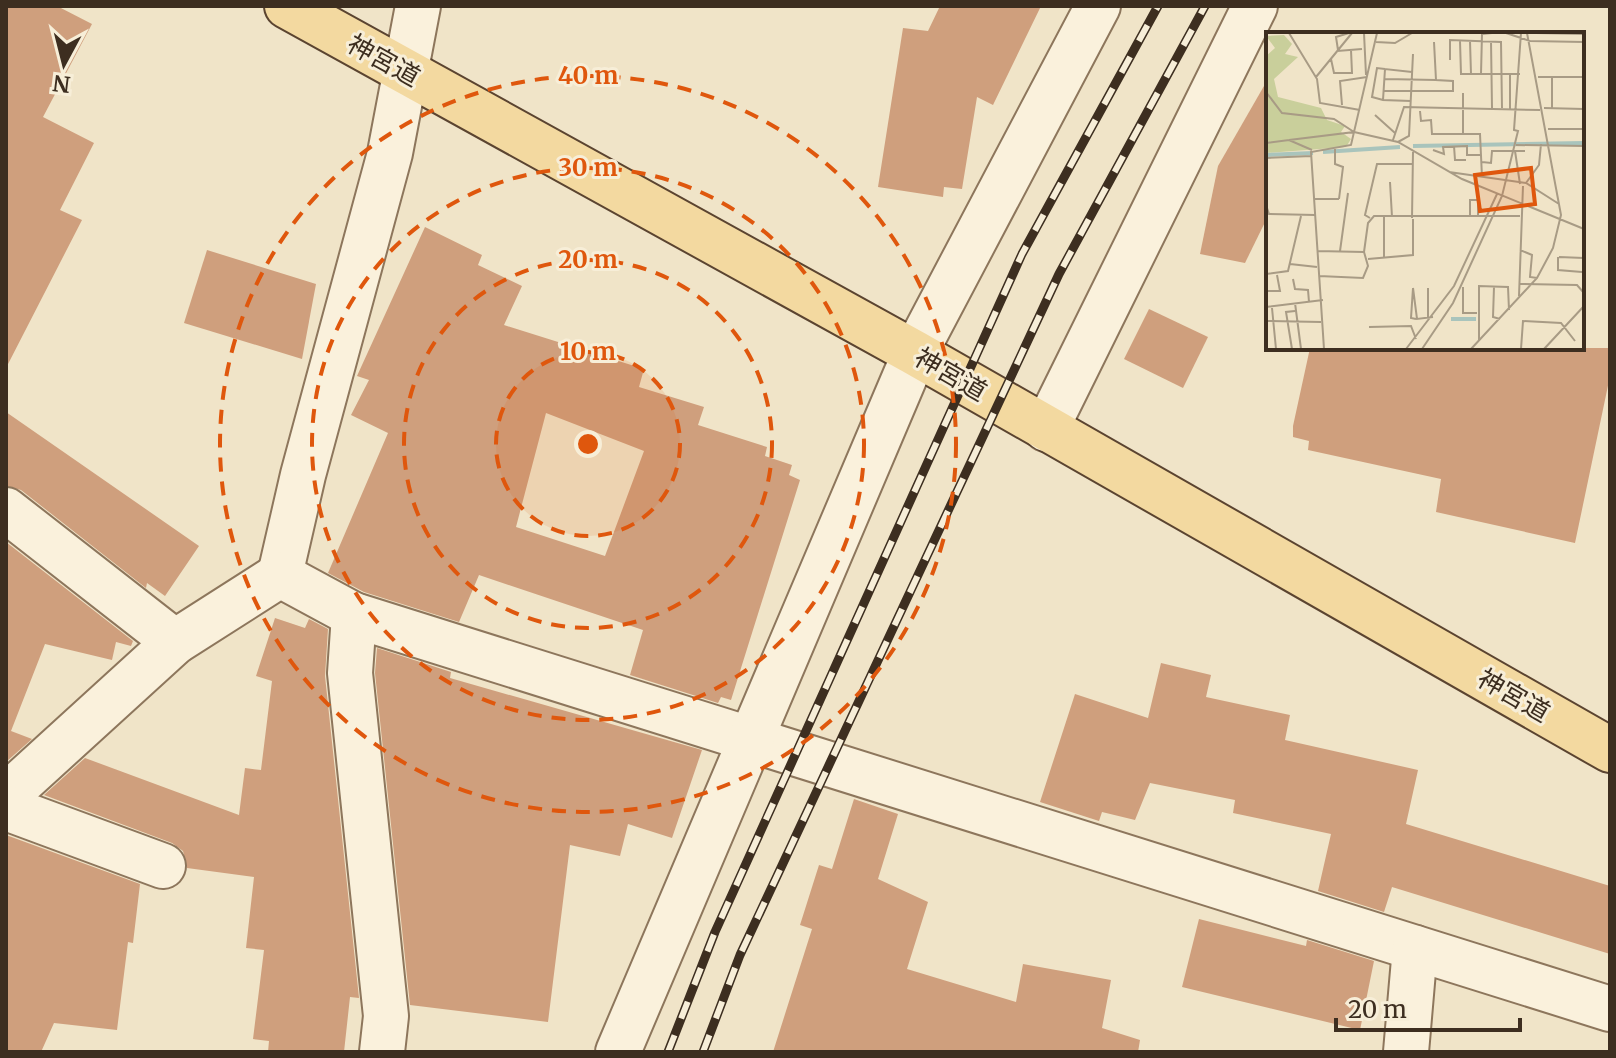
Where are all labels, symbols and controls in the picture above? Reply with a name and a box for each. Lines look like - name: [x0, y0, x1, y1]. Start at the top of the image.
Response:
- north arrow: [24, 24, 104, 104]
- street label: 神宮道: [342, 27, 426, 93]
- inset map: [1266, 32, 1584, 350]
- text: 40 m: [558, 60, 618, 91]
- text: N: [51, 69, 72, 99]
- text: 30 m: [558, 152, 618, 183]
- text: 20 m: [558, 244, 618, 275]
- text: 10 m: [560, 336, 616, 367]
- street label: 神宮道: [909, 340, 993, 408]
- centre of rings: [574, 430, 602, 458]
- street label: 神宮道: [1472, 661, 1556, 729]
- scale bar: [1336, 982, 1520, 1032]
- text: 20 m: [1348, 994, 1407, 1025]

